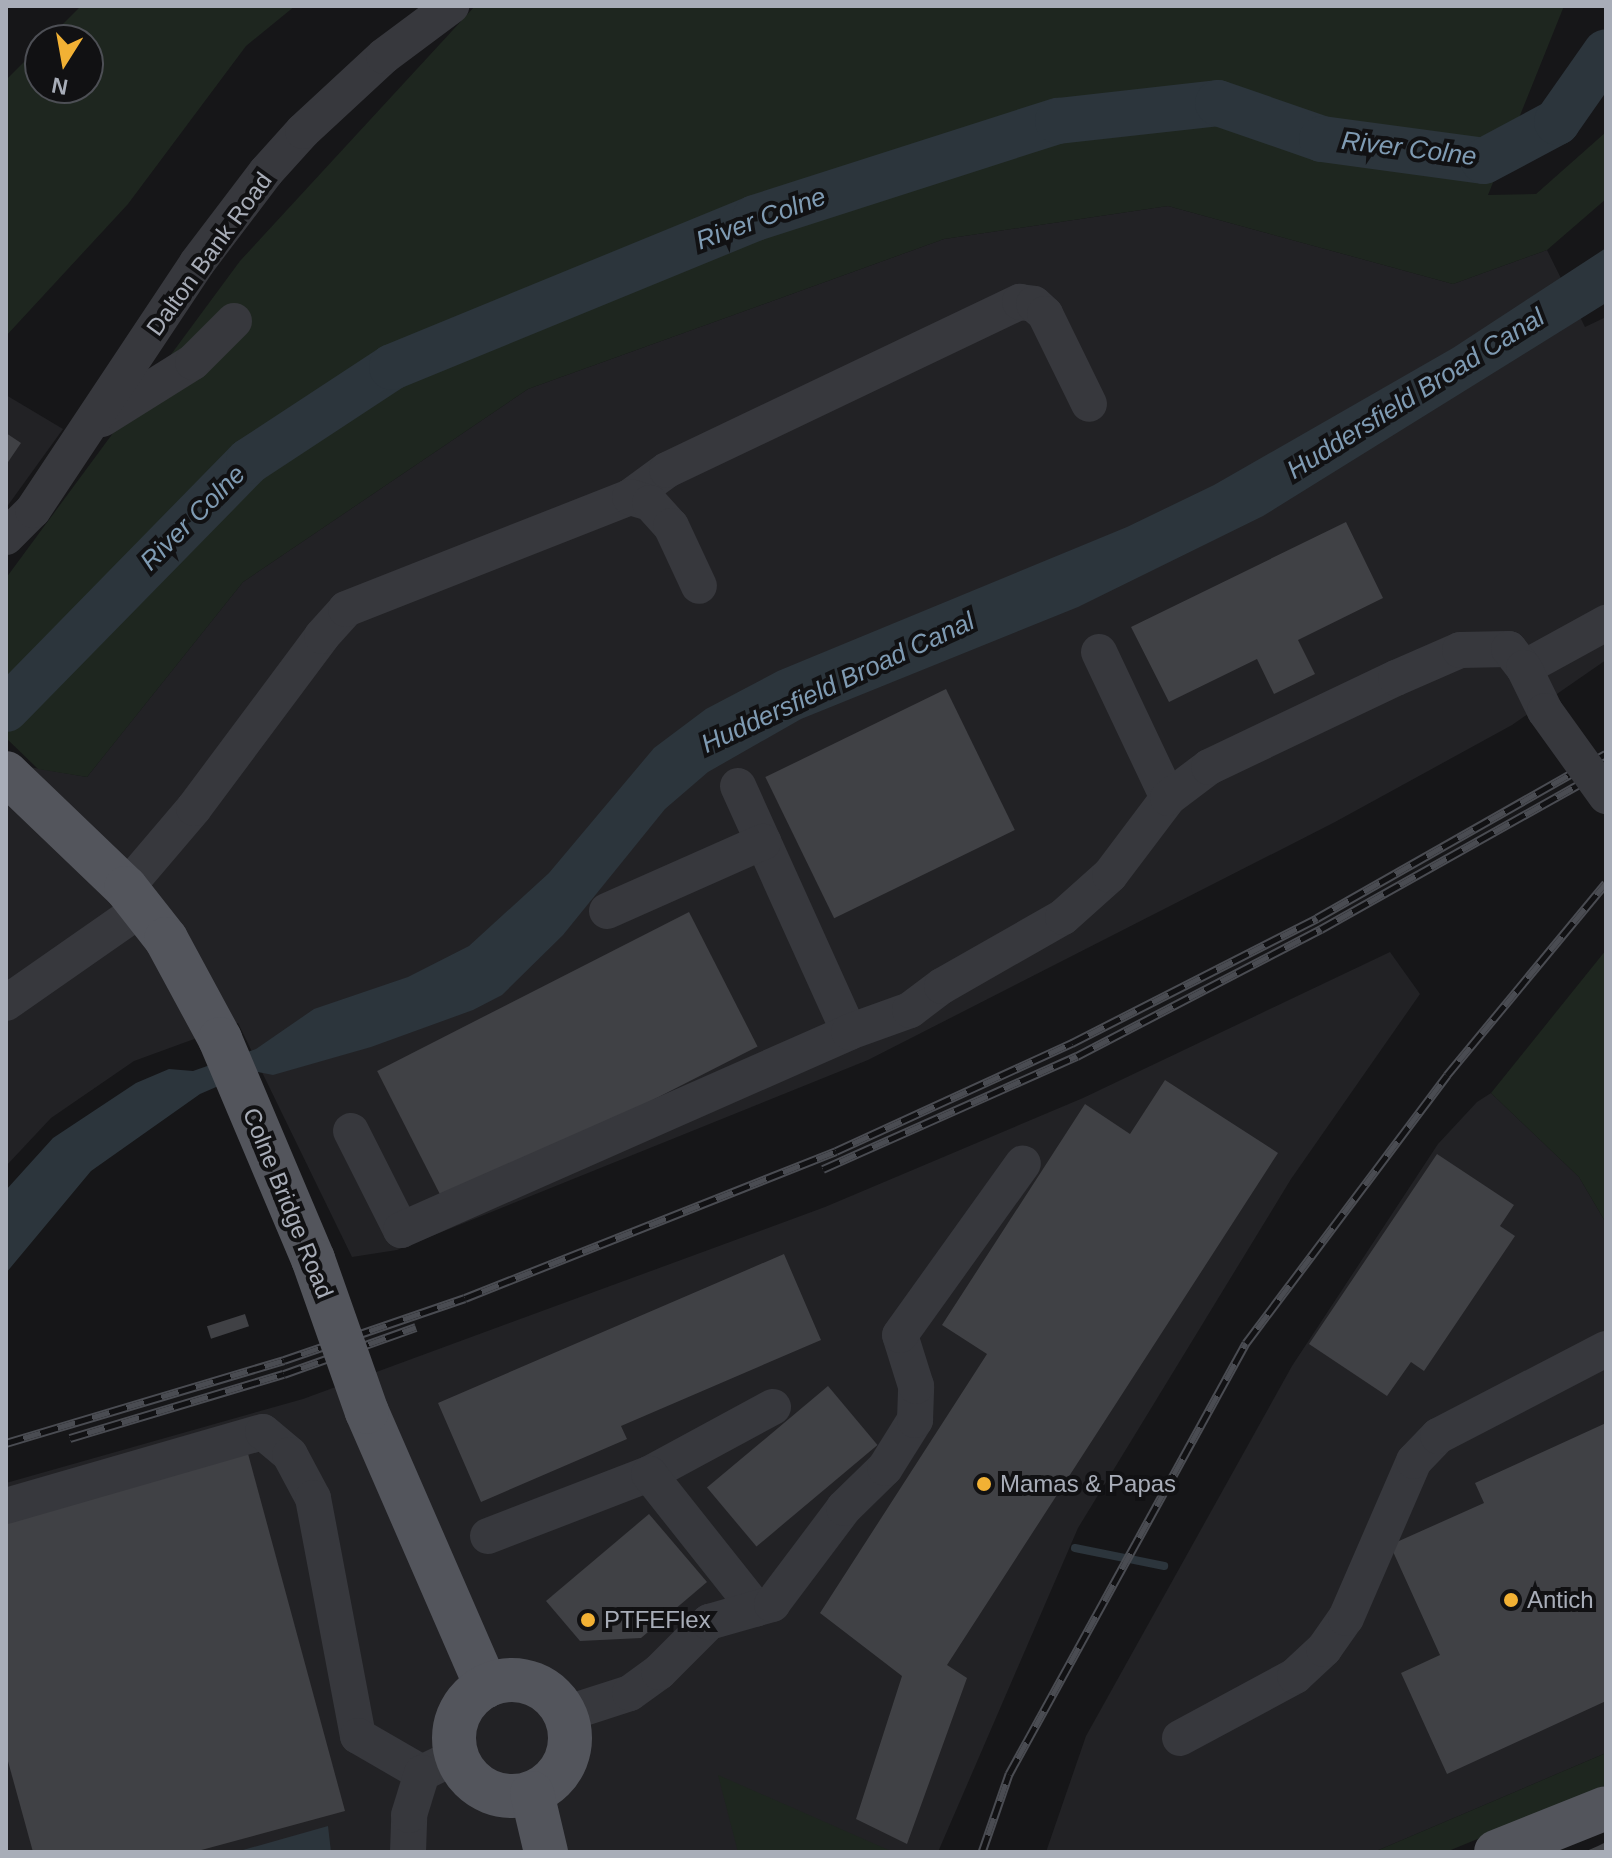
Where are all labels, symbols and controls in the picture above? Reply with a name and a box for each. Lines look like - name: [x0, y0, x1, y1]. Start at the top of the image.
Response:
- north arrow: [24, 24, 104, 104]
- text: N: [50, 72, 70, 100]
- water label: River Colne: [1340, 125, 1478, 173]
- street label: Dalton Bank Road: [140, 167, 278, 341]
- water label: River Colne: [692, 181, 830, 257]
- water label: Huddersfield Broad Canal: [1281, 302, 1551, 486]
- water label: River Colne: [134, 459, 252, 577]
- water label: Huddersfield Broad Canal: [696, 606, 980, 760]
- street label: Colne Bridge Road: [237, 1104, 339, 1302]
- place label: Mamas & Papas: [1000, 1470, 1176, 1498]
- marker: Mamas & Papas: [975, 1475, 993, 1493]
- place label: Antich: [1527, 1586, 1594, 1614]
- marker: Antich: [1502, 1591, 1520, 1609]
- place label: PTFEFlex: [604, 1606, 711, 1634]
- marker: PTFEFlex: [579, 1611, 597, 1629]

